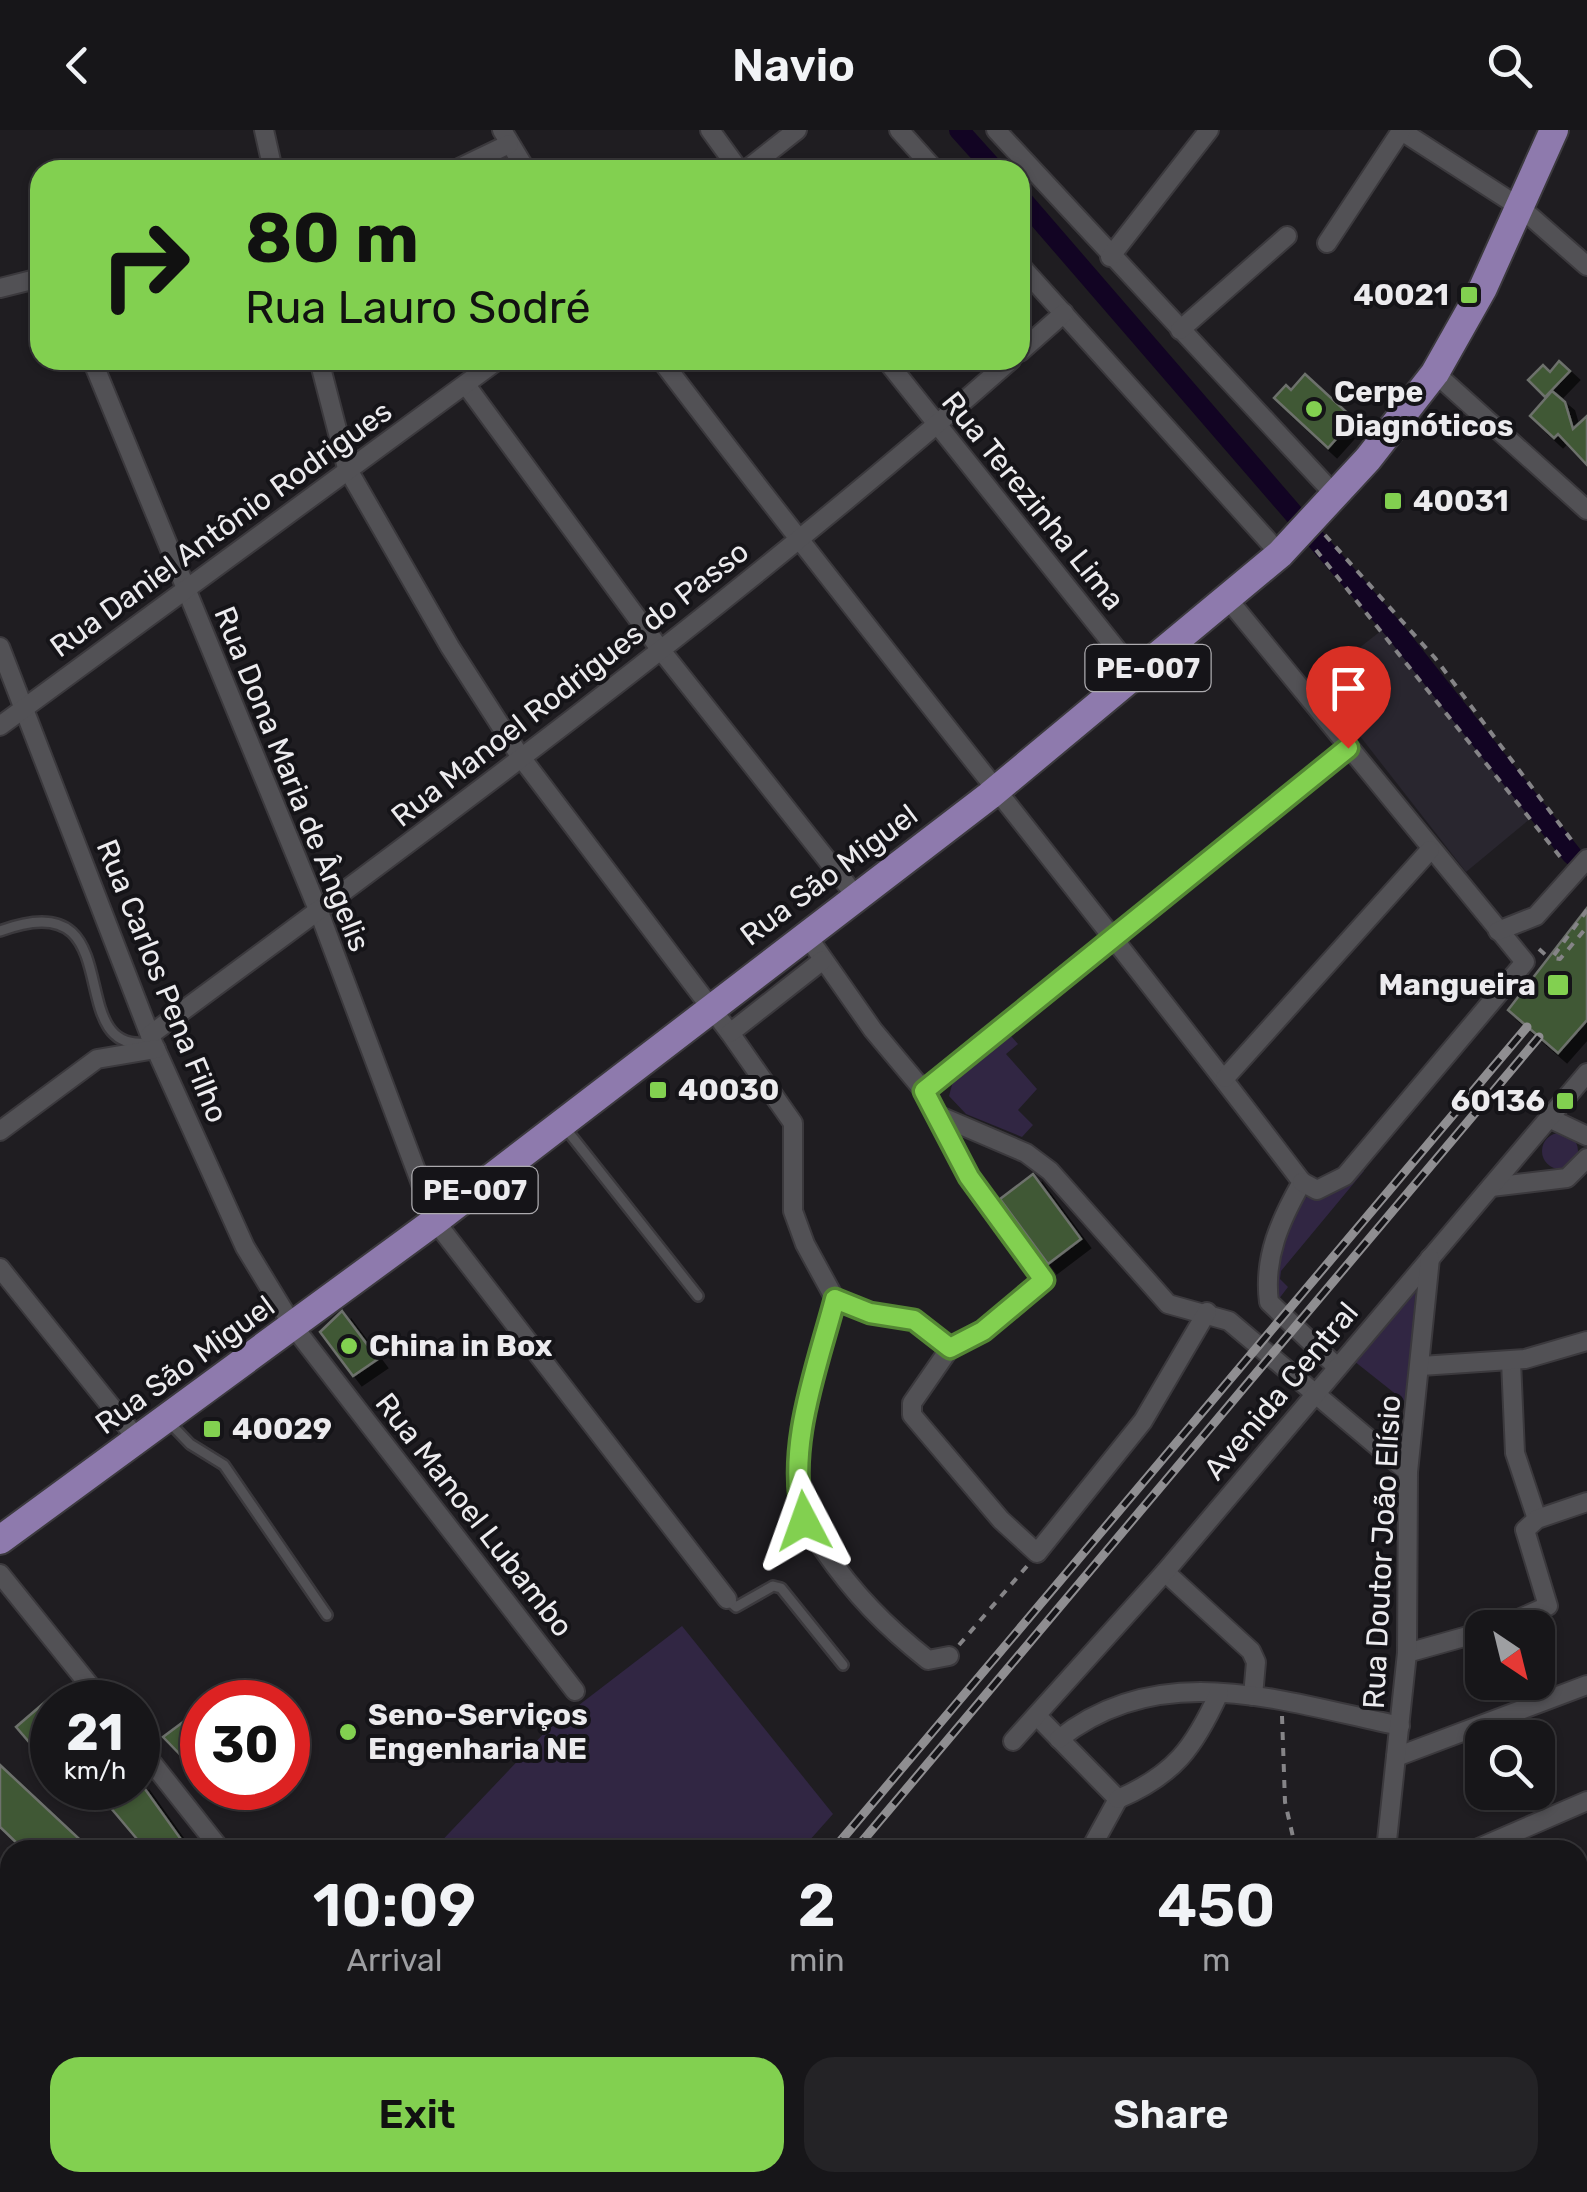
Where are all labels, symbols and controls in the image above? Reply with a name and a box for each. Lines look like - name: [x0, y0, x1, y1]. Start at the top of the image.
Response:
- icon: back: [50, 38, 105, 93]
- icon: search: [1482, 38, 1537, 93]
- text: Navio: [732, 39, 855, 92]
- text: 80 m: [245, 197, 419, 280]
- icon: right: [80, 200, 210, 330]
- place label: 40021: [1353, 277, 1449, 313]
- text: Rua Lauro Sodré: [245, 281, 591, 334]
- marker: 40021: [1458, 284, 1480, 306]
- place label: Cerpe Diagnóticos: [1334, 374, 1514, 444]
- street label: Rua Terezinha Lima: [934, 385, 1132, 617]
- street label: Rua Daniel Antônio Rodrigues: [43, 393, 399, 665]
- marker: Cerpe Diagnóticos: [1303, 398, 1325, 420]
- place label: 40031: [1413, 483, 1509, 519]
- marker: 40031: [1382, 490, 1404, 512]
- street label: Rua Manoel Rodrigues do Passo: [384, 533, 756, 835]
- street label: Rua Dona Maria de Ângelis: [206, 601, 378, 957]
- road number: PE-007: [1086, 645, 1210, 691]
- pin: [1306, 646, 1391, 749]
- icon: arrive: [1321, 661, 1376, 716]
- street label: Rua São Miguel: [733, 797, 925, 953]
- street label: Rua Carlos Pena Filho: [89, 834, 235, 1128]
- place label: Mangueira: [1378, 967, 1536, 1003]
- marker: Mangueira: [1545, 972, 1571, 998]
- place label: 40030: [678, 1072, 779, 1108]
- marker: 40030: [647, 1079, 669, 1101]
- place label: 60136: [1451, 1083, 1545, 1119]
- marker: 60136: [1554, 1090, 1576, 1112]
- road number: PE-007: [412, 1167, 538, 1213]
- street label: Rua São Miguel: [88, 1288, 282, 1442]
- street label: Avenida Central: [1196, 1295, 1366, 1487]
- place label: China in Box: [369, 1328, 553, 1364]
- marker: China in Box: [338, 1335, 360, 1357]
- street label: Rua Manoel Lubambo: [368, 1386, 580, 1644]
- street label: Rua Doutor João Elísio: [1356, 1394, 1408, 1710]
- place label: 40029: [232, 1411, 332, 1447]
- marker: 40029: [201, 1418, 223, 1440]
- position arrow: [752, 1469, 856, 1573]
- north arrow: [1465, 1610, 1555, 1700]
- map controls: [1465, 1610, 1555, 1810]
- speed limit sign: 30: [180, 1680, 310, 1810]
- place label: Seno-Serviços Engenharia NE: [368, 1697, 588, 1767]
- text: 21: [66, 1703, 124, 1763]
- button: search: [1465, 1720, 1555, 1810]
- marker: Seno-Serviços Engenharia NE: [337, 1721, 359, 1743]
- text: km/h: [64, 1756, 126, 1785]
- text: 10:09: [313, 1870, 476, 1941]
- text: 2: [798, 1870, 836, 1941]
- text: 450: [1157, 1870, 1275, 1941]
- text: Arrival: [346, 1941, 443, 1979]
- text: min: [789, 1941, 845, 1979]
- text: m: [1202, 1941, 1231, 1979]
- button: Exit: [50, 2057, 784, 2172]
- button: Share: [804, 2057, 1538, 2172]

